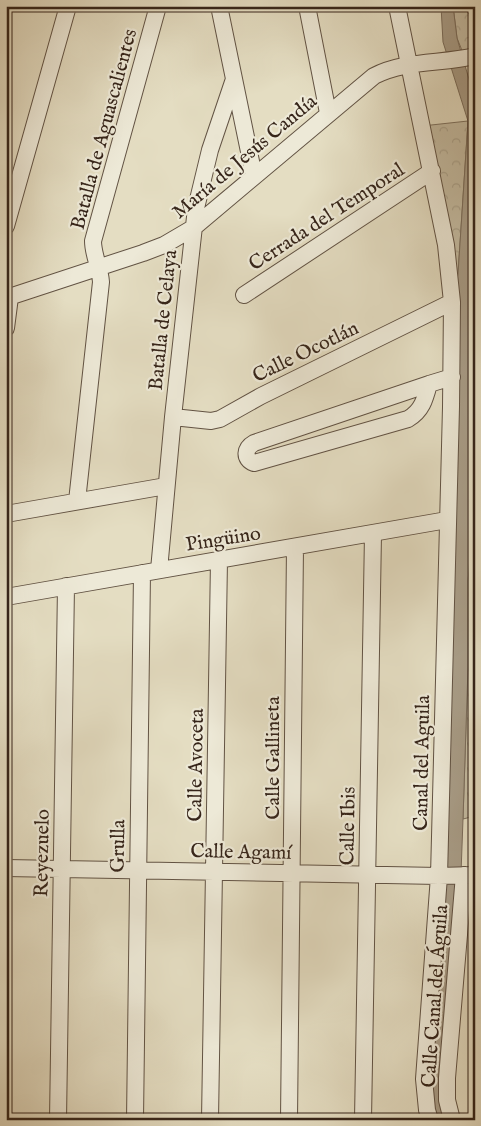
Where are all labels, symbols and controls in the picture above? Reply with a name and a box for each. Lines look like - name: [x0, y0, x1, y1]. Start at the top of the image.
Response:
- street label: Batalla de Aguascalientes: [66, 26, 143, 232]
- street label: María de Jesús Candía: [167, 89, 323, 225]
- street label: Cerrada del Temporal: [244, 157, 410, 277]
- street label: Batalla de Celaya: [144, 248, 183, 392]
- street label: Calle Ocotlán: [249, 316, 363, 389]
- street label: Pingüino: [184, 521, 263, 558]
- street label: Canal del Aguila: [409, 694, 436, 831]
- street label: Calle Gallineta: [261, 696, 286, 820]
- street label: Calle Avoceta: [183, 708, 210, 822]
- street label: Calle Ibis: [335, 786, 362, 866]
- street label: Reyezuelo: [29, 809, 56, 897]
- street label: Grulla: [106, 819, 131, 873]
- street label: Calle Agamí: [190, 839, 293, 866]
- street label: Calle Canal del Águila: [417, 903, 454, 1088]

